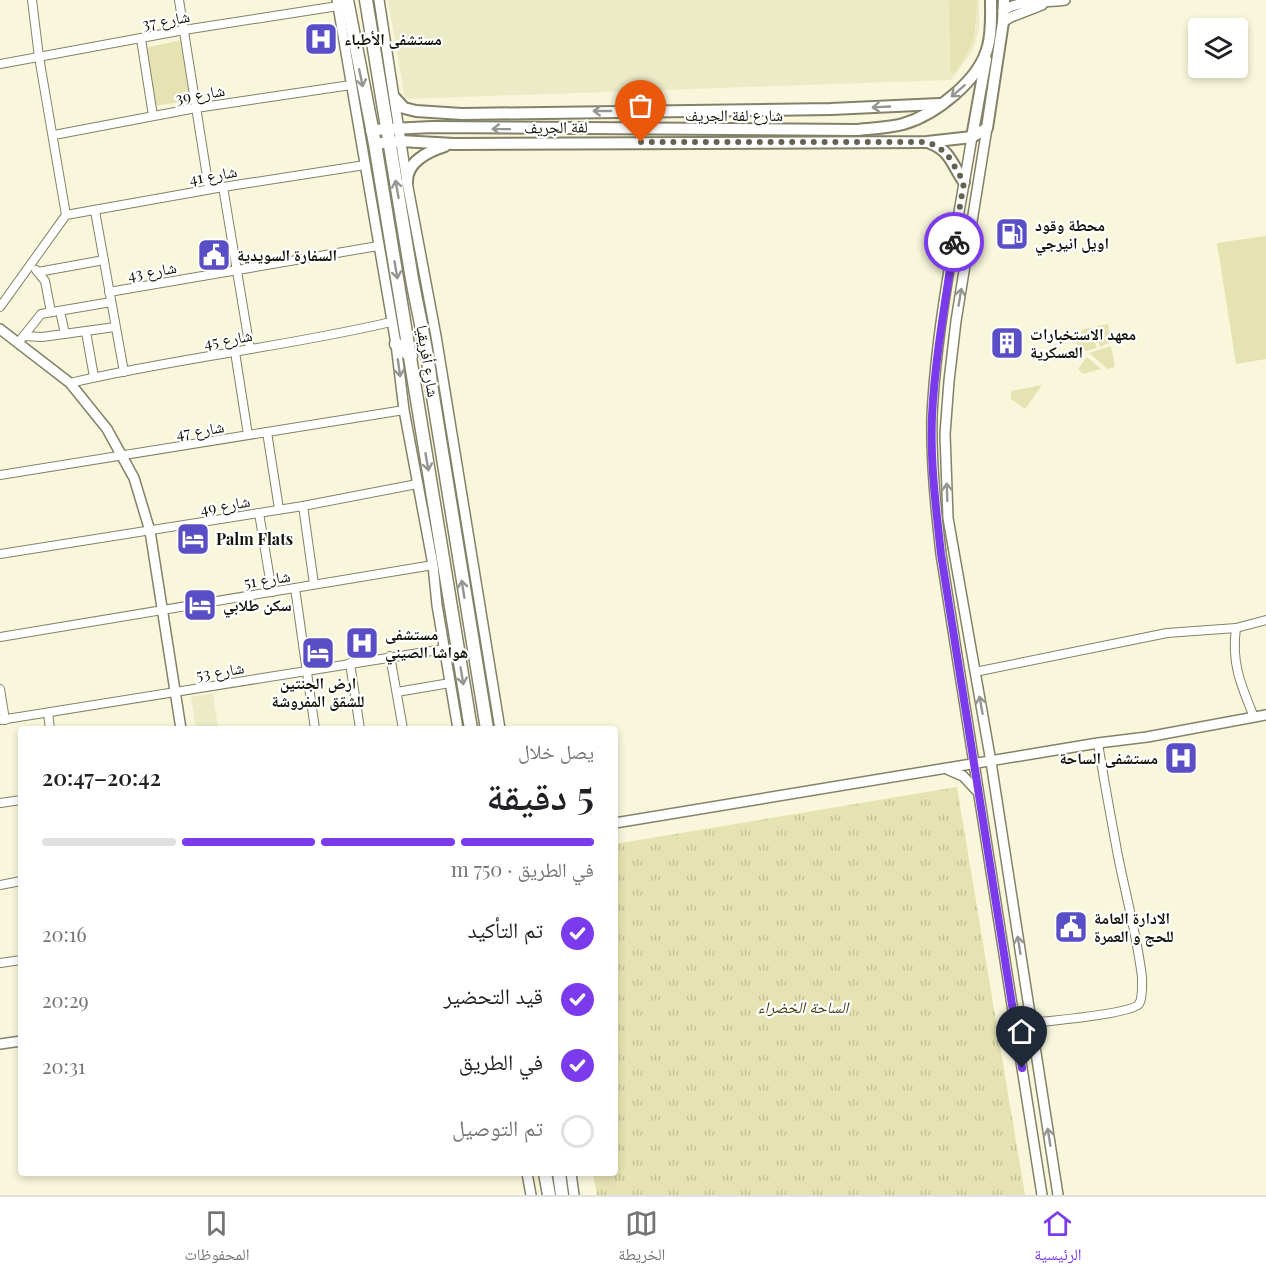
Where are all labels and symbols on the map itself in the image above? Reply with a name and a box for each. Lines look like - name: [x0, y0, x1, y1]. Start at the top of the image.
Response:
- street label: شارع 37: [140, 5, 192, 35]
- hospital icon: مستشفی الأطباء: [303, 21, 339, 57]
- place label: مستشفی الأطباء: [344, 28, 442, 49]
- one-way arrow: [356, 68, 367, 87]
- street label: شارع 39: [174, 79, 226, 109]
- pin: [615, 80, 666, 142]
- one-way arrow: [951, 84, 966, 98]
- one-way arrow: [871, 102, 891, 113]
- street label: شارع لفة الجريف: [685, 104, 783, 126]
- one-way arrow: [592, 105, 612, 117]
- street label: لفة الجريف: [524, 115, 588, 138]
- one-way arrow: [491, 123, 511, 135]
- street label: شارع 41: [187, 160, 239, 190]
- one-way arrow: [391, 180, 402, 200]
- courier: [924, 212, 984, 272]
- place label: محطة وقود اويل انيرجي: [1035, 214, 1109, 256]
- fuel station icon: محطة وقود اويل انيرجي: [994, 216, 1030, 252]
- public building icon: السفارة السويدية: [196, 237, 232, 273]
- place label: السفارة السويدية: [237, 244, 337, 265]
- street label: شارع 43: [126, 256, 178, 286]
- one-way arrow: [391, 260, 402, 279]
- one-way arrow: [954, 288, 965, 308]
- street label: شارع أفريقيا: [411, 323, 445, 399]
- place label: معهد الاستخبارات العسكرية: [1030, 323, 1136, 362]
- street label: شارع 45: [202, 324, 254, 354]
- building icon: معهد الاستخبارات العسكرية: [989, 325, 1025, 361]
- one-way arrow: [393, 358, 404, 378]
- street label: شارع 47: [174, 415, 226, 445]
- one-way arrow: [422, 452, 433, 472]
- one-way arrow: [942, 482, 953, 502]
- street label: شارع 49: [198, 490, 252, 520]
- hotel icon: Palm Flats: [175, 521, 211, 557]
- place label: Palm Flats: [216, 528, 293, 549]
- street label: شارع 51: [242, 564, 292, 594]
- one-way arrow: [457, 579, 468, 599]
- hotel icon: سكن طلابي: [182, 587, 218, 623]
- place label: سكن طلابي: [223, 594, 292, 618]
- place label: مستشفى هواشا الصيني: [385, 623, 468, 665]
- hospital icon: مستشفى هواشا الصيني: [344, 625, 380, 661]
- hotel icon: ارض الجنتين للشقق المفروشة: [300, 635, 336, 671]
- street label: شارع 53: [194, 656, 246, 686]
- one-way arrow: [457, 665, 468, 685]
- place label: ارض الجنتين للشقق المفروشة: [271, 672, 365, 711]
- one-way arrow: [975, 695, 986, 715]
- hospital icon: مستشفى الساحة: [1163, 740, 1199, 776]
- place label: مستشفى الساحة: [1059, 747, 1158, 768]
- place label: الادارة العامة للحج و العمرة: [1094, 907, 1174, 947]
- public building icon: الادارة العامة للحج و العمرة: [1053, 909, 1089, 945]
- one-way arrow: [1014, 935, 1025, 955]
- park label: الساحة الخضراء: [758, 996, 851, 1017]
- pin: [996, 1006, 1047, 1068]
- one-way arrow: [1043, 1128, 1054, 1148]

